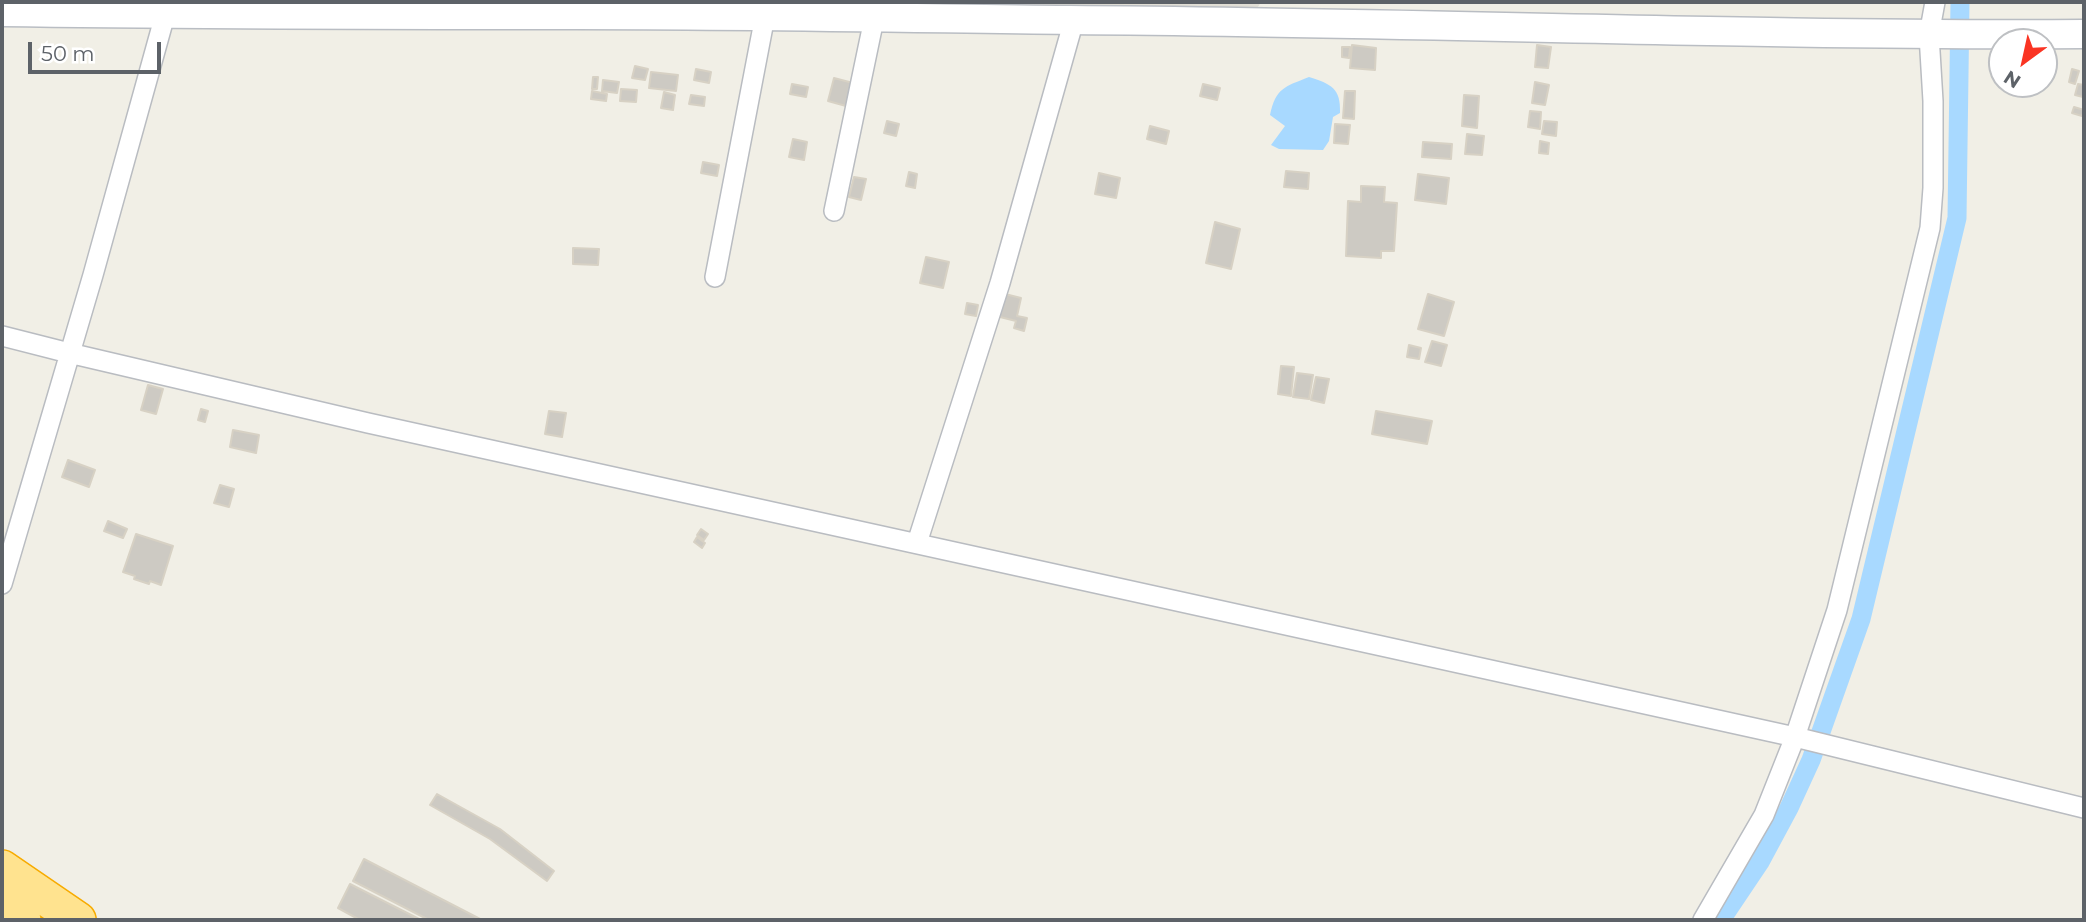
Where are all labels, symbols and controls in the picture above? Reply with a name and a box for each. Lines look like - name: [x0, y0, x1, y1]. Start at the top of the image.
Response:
- scale bar: [32, 28, 164, 72]
- north arrow: [1988, 28, 2058, 98]
- text: 50 m: [41, 41, 95, 66]
- text: N: [2000, 66, 2025, 93]

